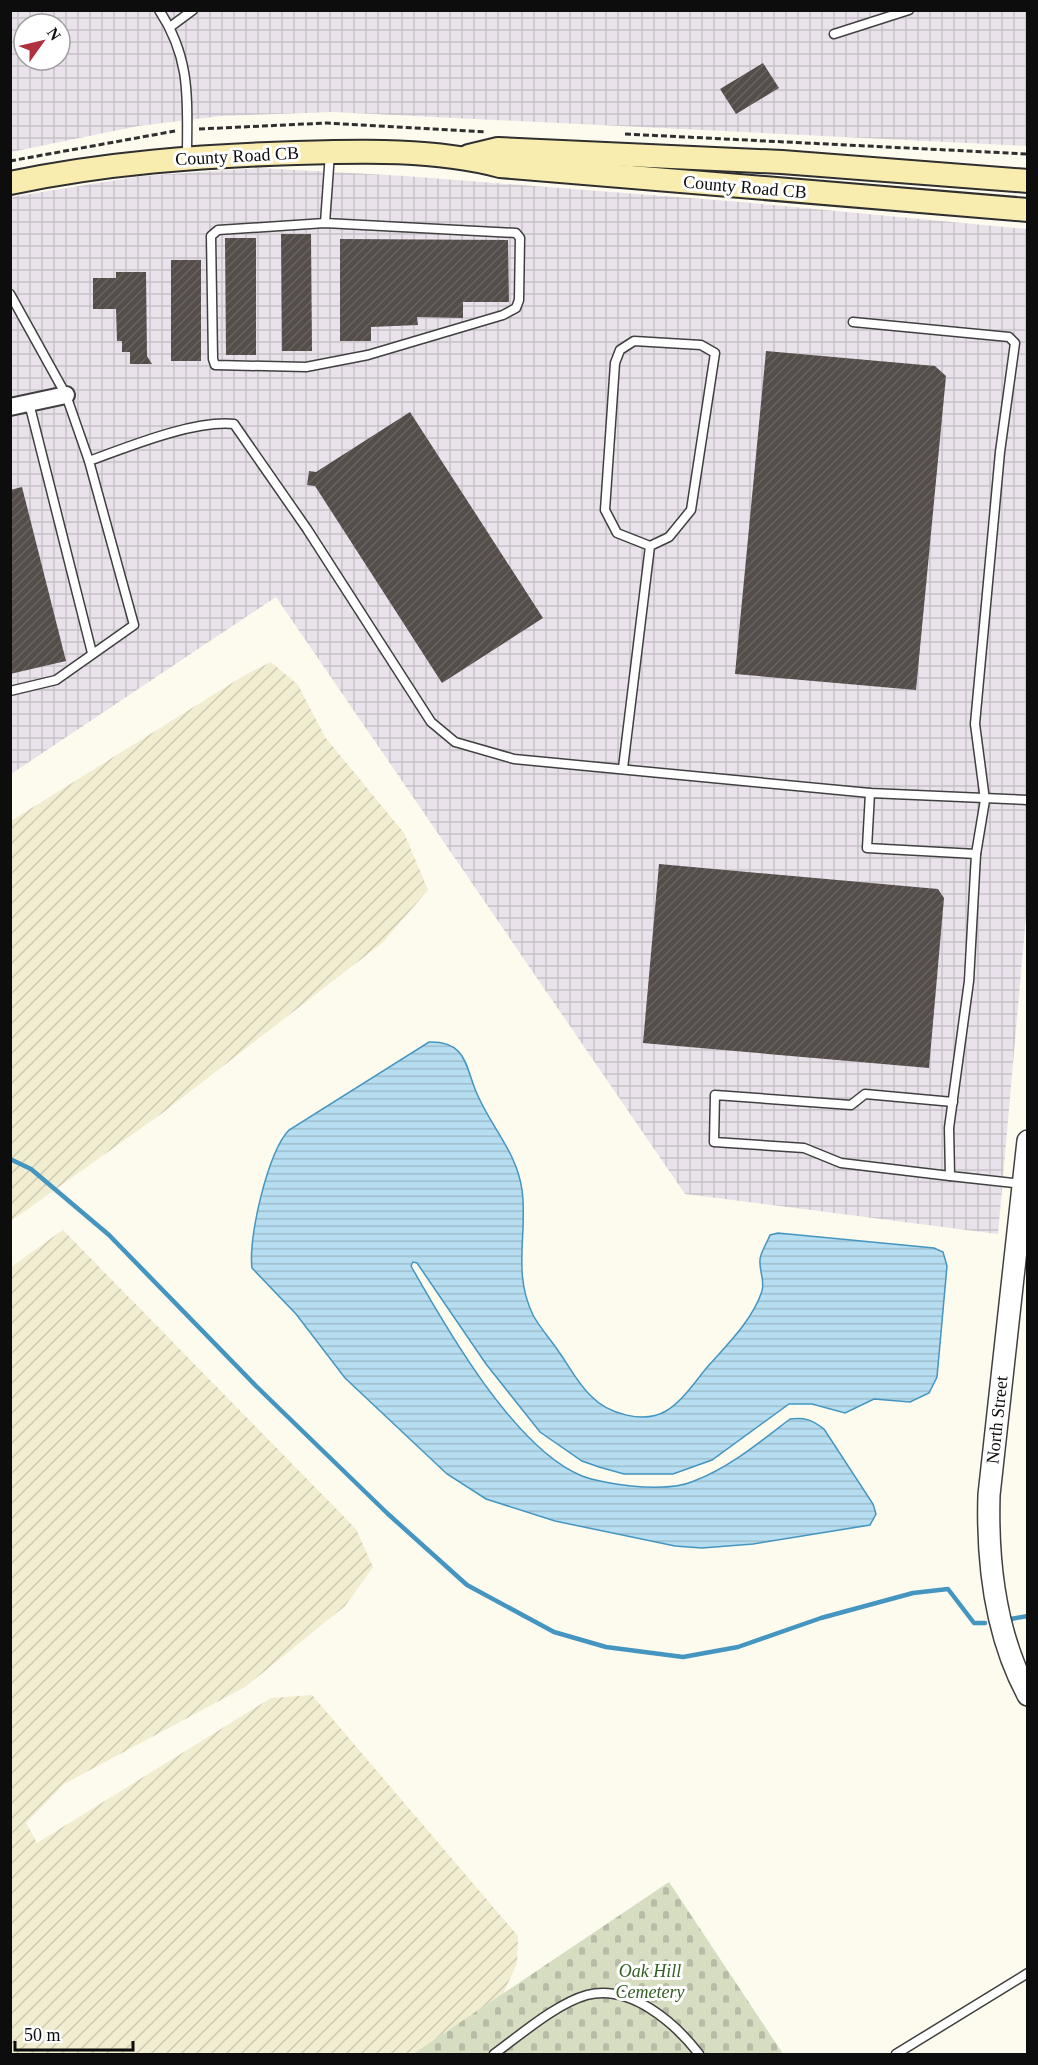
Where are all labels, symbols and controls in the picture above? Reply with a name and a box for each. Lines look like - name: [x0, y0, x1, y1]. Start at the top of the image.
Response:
- north arrow: [12, 12, 72, 72]
- text: N: [44, 24, 65, 44]
- street label: County Road CB: [175, 143, 299, 169]
- street label: County Road CB: [682, 172, 808, 202]
- street label: North Street: [982, 1375, 1012, 1465]
- park label: Oak Hill Cemetery: [616, 1961, 684, 2002]
- scale bar: [15, 2014, 134, 2052]
- text: 50 m: [24, 2025, 61, 2045]

